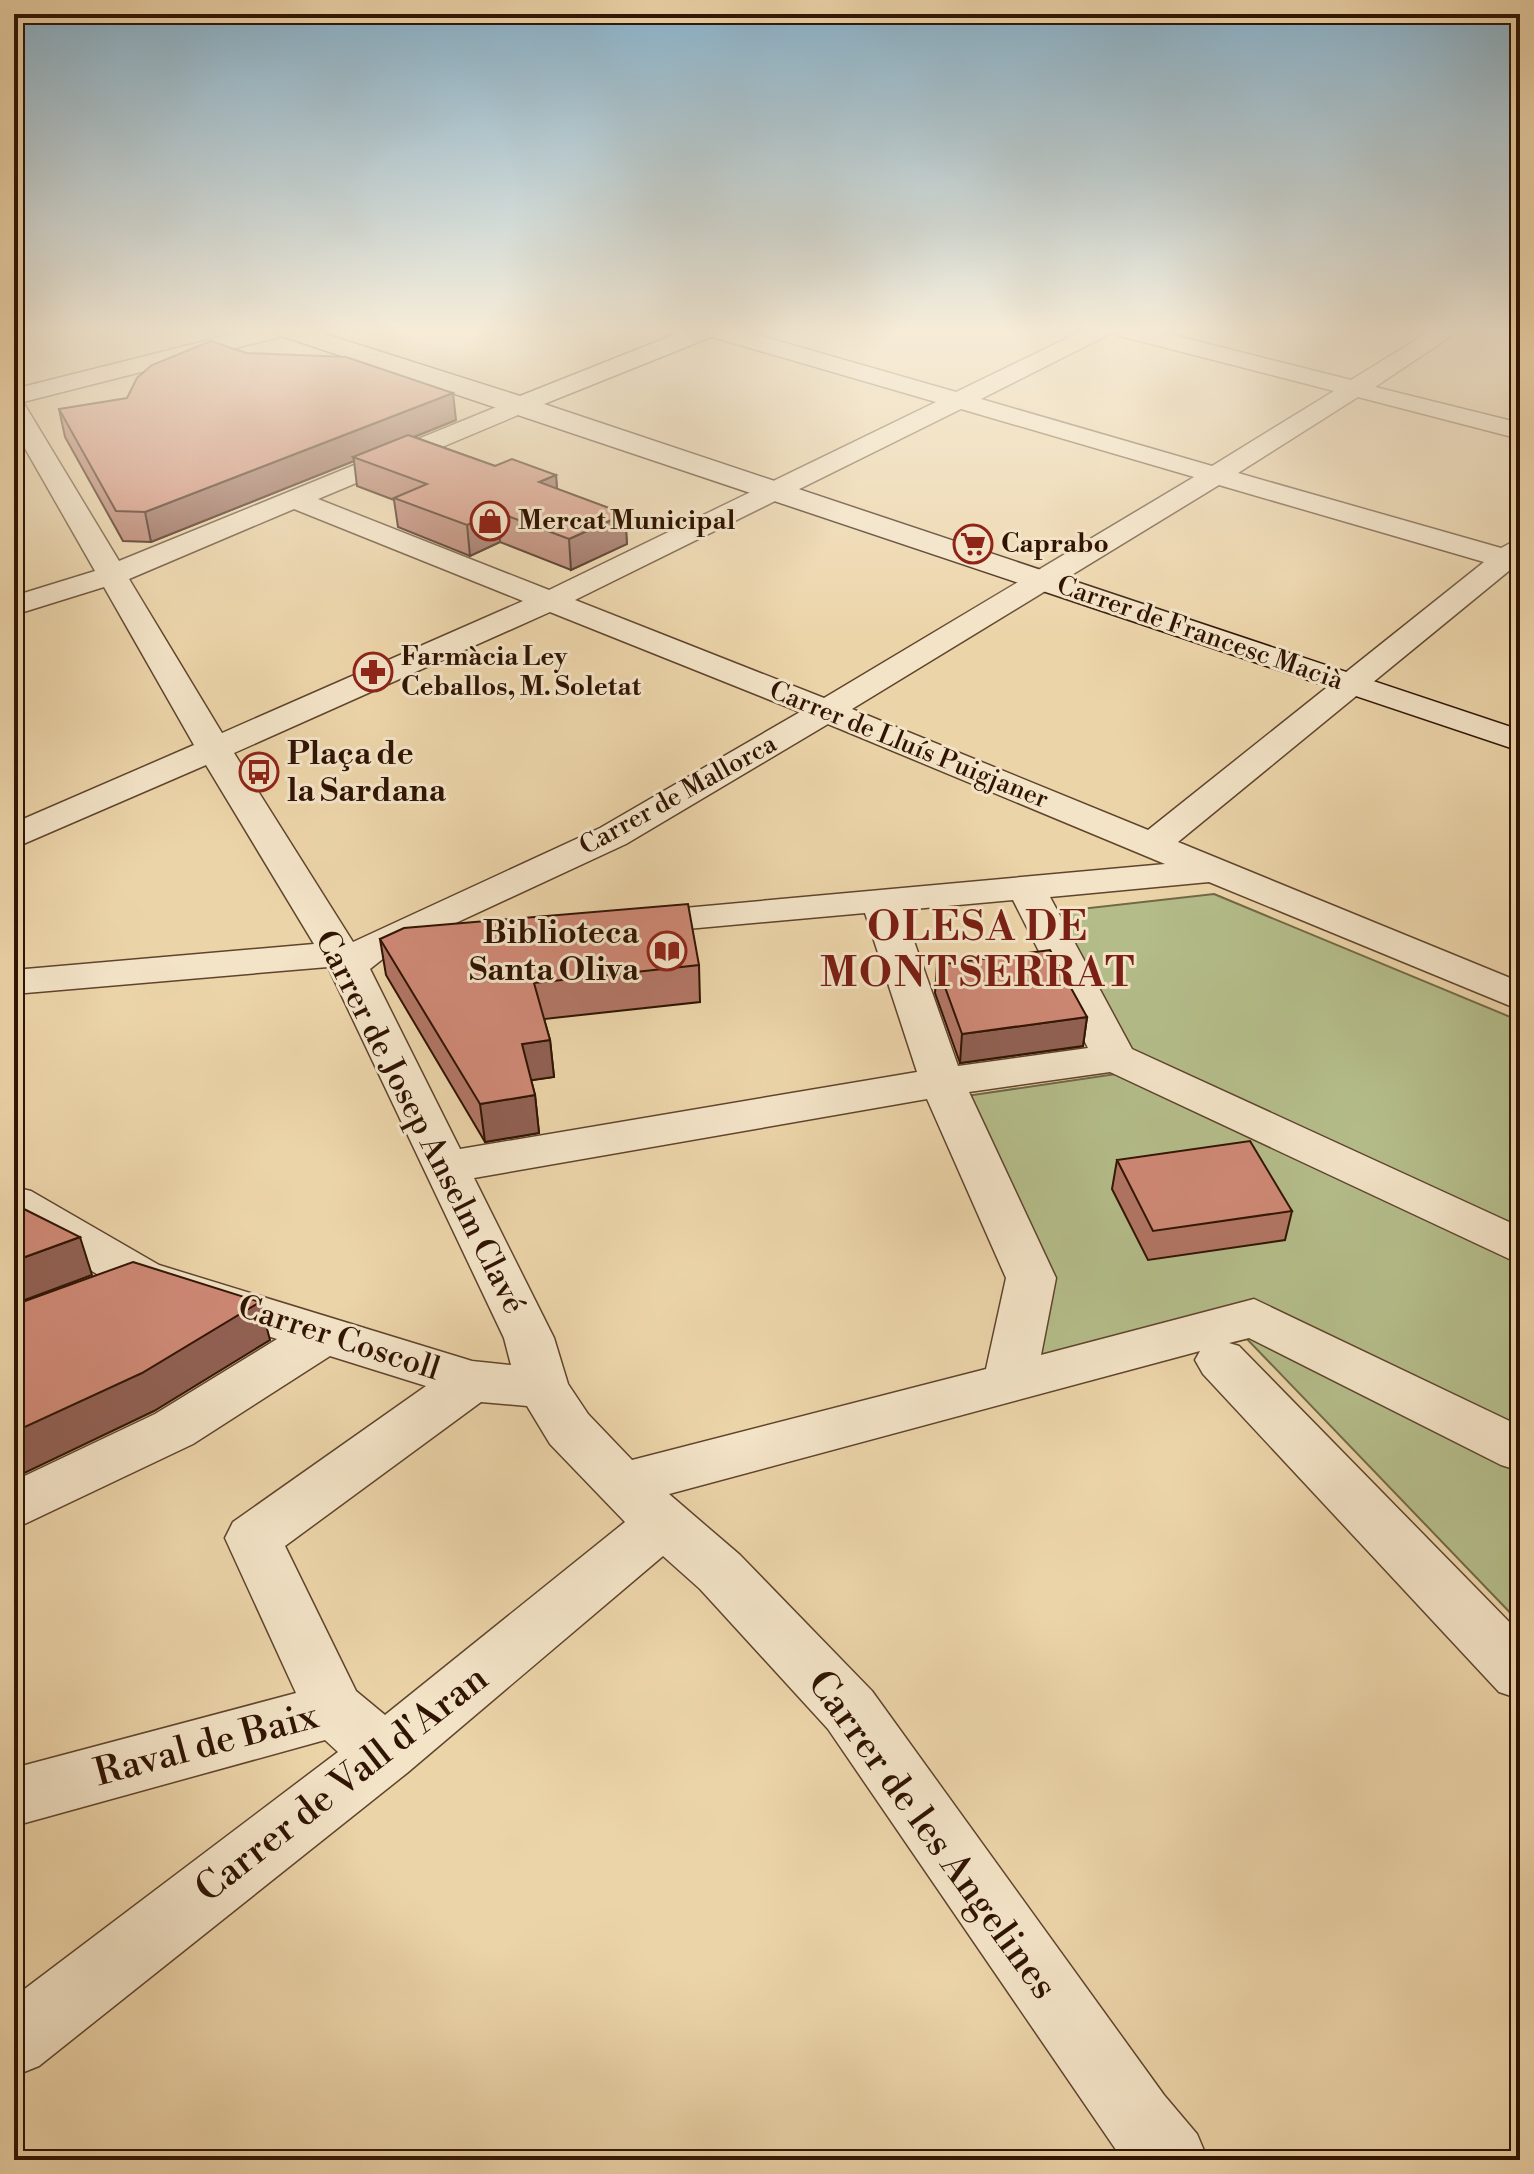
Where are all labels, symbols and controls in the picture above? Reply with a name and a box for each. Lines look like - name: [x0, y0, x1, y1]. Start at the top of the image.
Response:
- shop icon: Mercat Municipal: [469, 500, 511, 542]
- place label: Mercat Municipal: [518, 505, 736, 537]
- supermarket icon: Caprabo: [952, 523, 994, 565]
- place label: Caprabo: [1001, 528, 1109, 560]
- street label: Carrer de Francesc Macià: [1053, 569, 1348, 697]
- place label: Farmàcia Ley Ceballos, M. Soletat: [401, 641, 642, 703]
- pharmacy icon: Farmàcia Ley Ceballos, M. Soletat: [352, 651, 394, 693]
- street label: Carrer de Lluís Puigjaner: [765, 674, 1053, 816]
- street label: Carrer de Mallorca: [574, 727, 783, 862]
- place label: Plaça de la Sardana: [287, 734, 447, 811]
- bus stop icon: Plaça de la Sardana: [238, 751, 280, 793]
- district label: OLESA DE MONTSERRAT: [820, 903, 1136, 999]
- place label: Biblioteca Santa Oliva: [469, 913, 640, 990]
- street label: Carrer de Josep Anselm Clavé: [306, 924, 534, 1320]
- library icon: Biblioteca Santa Oliva: [646, 930, 688, 972]
- street label: Carrer Coscoll: [233, 1287, 445, 1390]
- street label: Carrer de Vall d'Aran: [186, 1655, 498, 1913]
- street label: Carrer de les Angelines: [797, 1661, 1067, 2009]
- street label: Raval de Baix: [89, 1692, 324, 1797]

